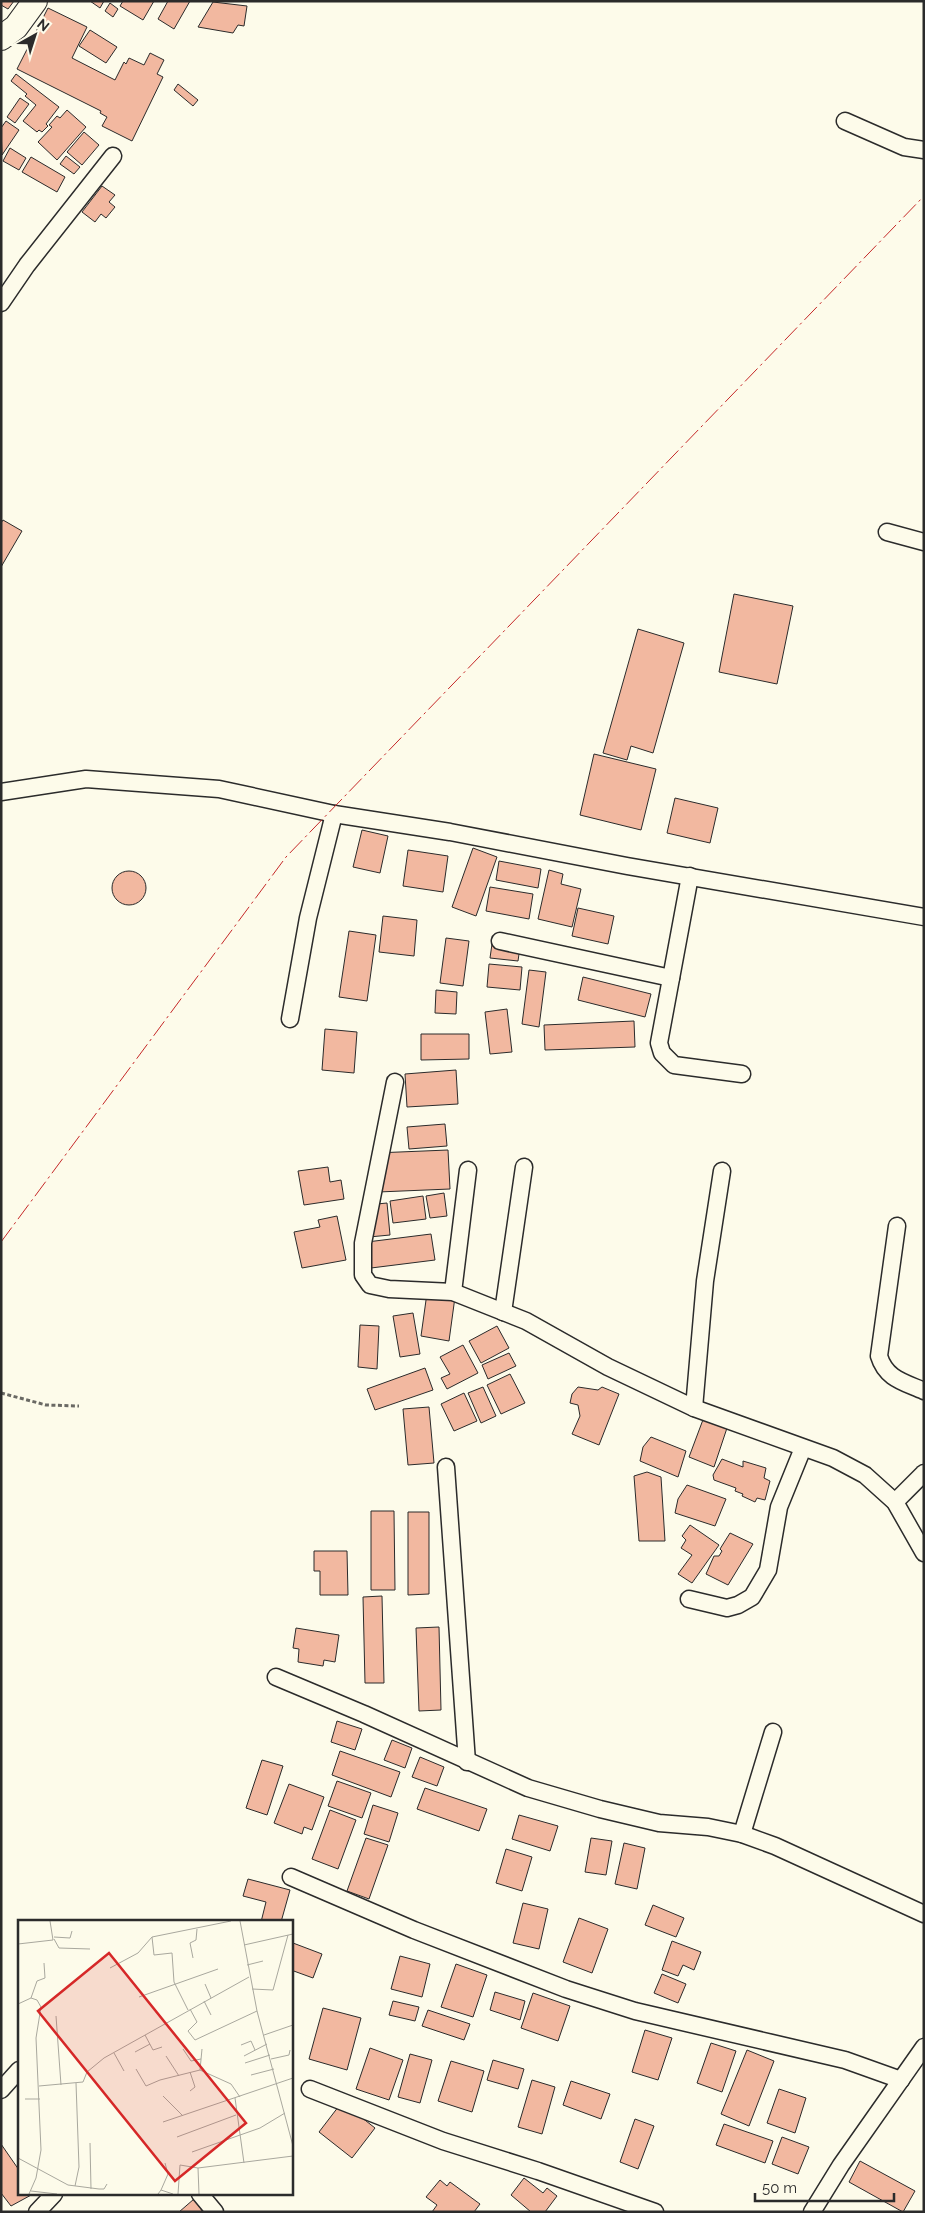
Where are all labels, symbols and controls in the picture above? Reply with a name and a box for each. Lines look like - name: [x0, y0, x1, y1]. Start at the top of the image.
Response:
- north arrow: [10, 10, 60, 60]
- text: N: [34, 15, 52, 34]
- inset map: [18, 1920, 292, 2196]
- scale bar: [755, 2170, 894, 2202]
- text: 50 m: [762, 2179, 797, 2197]

